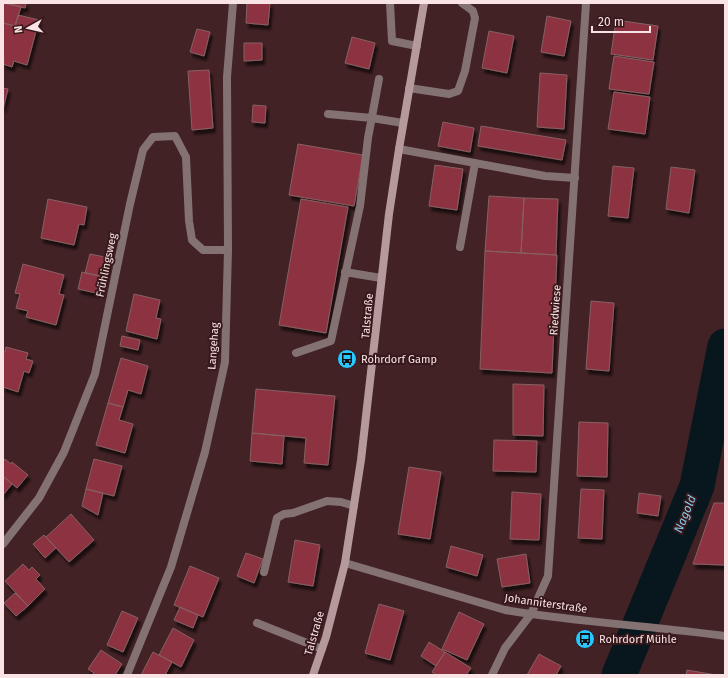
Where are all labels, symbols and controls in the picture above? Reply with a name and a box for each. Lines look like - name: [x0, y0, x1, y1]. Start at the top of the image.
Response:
- north arrow: [8, 8, 48, 48]
- scale bar: [592, 8, 650, 34]
- text: 20 m: [598, 15, 624, 29]
- text: N: [12, 25, 26, 34]
- street label: Frühlingsweg: [93, 232, 120, 298]
- street label: Riedwiese: [547, 284, 564, 336]
- street label: Talstraße: [359, 293, 376, 339]
- street label: Langehag: [205, 322, 222, 370]
- bus stop icon: Rohrdorf Gamp: [336, 348, 358, 370]
- place label: Rohrdorf Gamp: [361, 353, 437, 366]
- water label: Nagold: [671, 493, 699, 535]
- street label: Johanniterstraße: [504, 591, 588, 616]
- street label: Talstraße: [302, 609, 327, 657]
- bus stop icon: Rohrdorf Mühle: [574, 628, 596, 650]
- place label: Rohrdorf Mühle: [599, 633, 677, 646]

